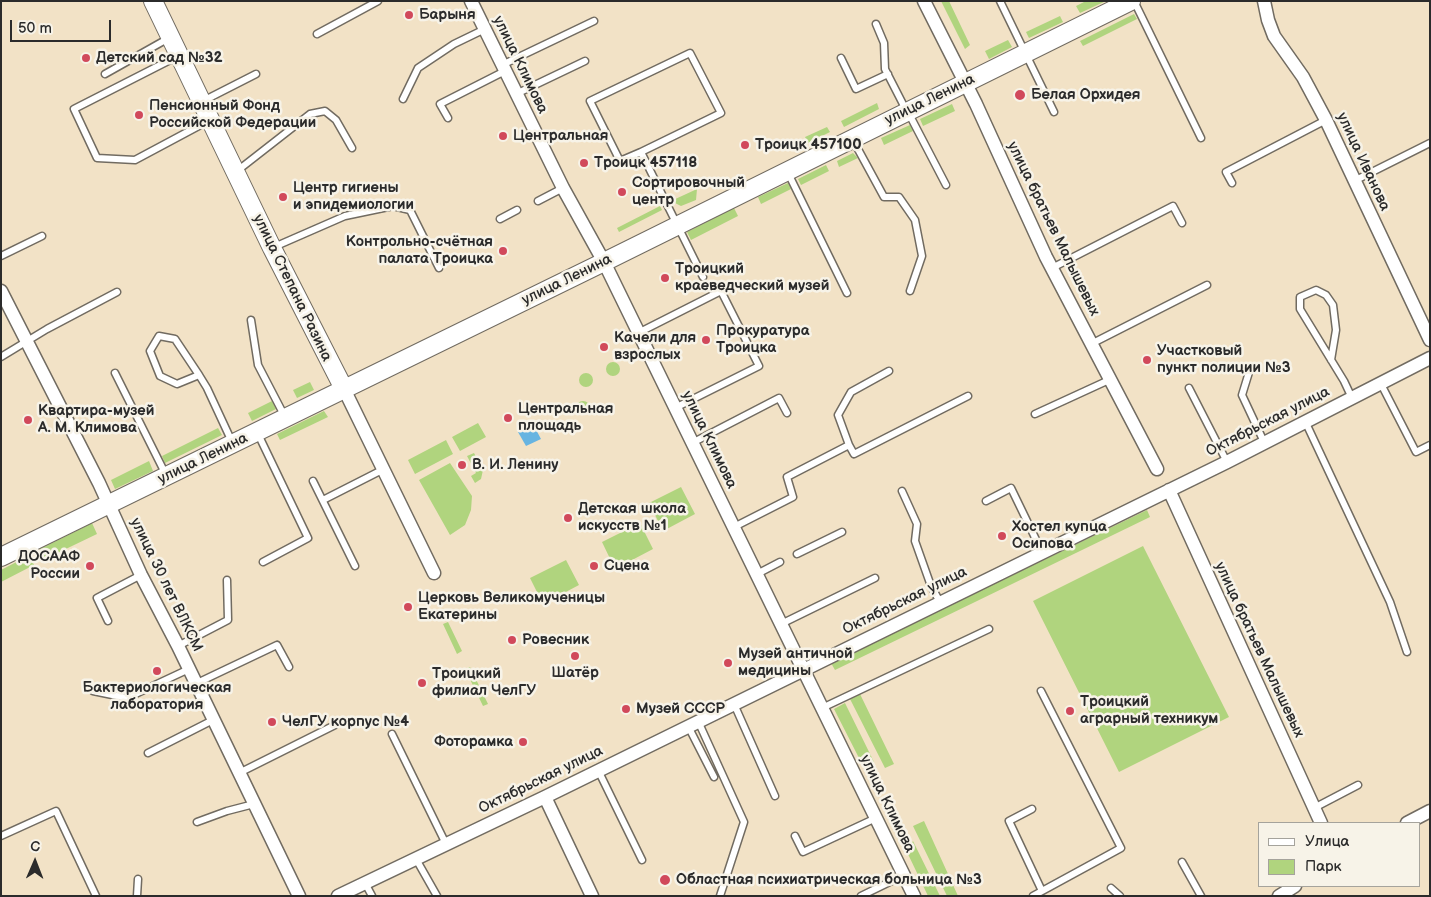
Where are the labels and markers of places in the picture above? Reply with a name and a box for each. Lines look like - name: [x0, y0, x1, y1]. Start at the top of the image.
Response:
- place label: Барыня: [419, 6, 476, 24]
- marker: Барыня: [403, 9, 415, 21]
- place label: Детский сад №32: [96, 49, 222, 67]
- marker: Детский сад №32: [80, 52, 92, 64]
- place label: Белая Орхидея: [1031, 86, 1140, 104]
- marker: Белая Орхидея: [1013, 88, 1027, 102]
- place label: Пенсионный Фонд Российской Федерации: [149, 97, 316, 132]
- marker: Пенсионный Фонд Российской Федерации: [133, 109, 145, 121]
- place label: Центральная: [513, 127, 608, 145]
- marker: Центральная: [497, 130, 509, 142]
- place label: Троицк 457100: [755, 136, 862, 154]
- marker: Троицк 457100: [739, 139, 751, 151]
- place label: Троицк 457118: [594, 154, 697, 172]
- marker: Троицк 457118: [578, 157, 590, 169]
- place label: Сортировочный центр: [632, 174, 745, 209]
- place label: Центр гигиены и эпидемиологии: [293, 179, 414, 214]
- marker: Сортировочный центр: [616, 186, 628, 198]
- marker: Центр гигиены и эпидемиологии: [277, 191, 289, 203]
- place label: Контрольно-счётная палата Троицка: [346, 233, 493, 268]
- marker: Контрольно-счётная палата Троицка: [497, 245, 509, 257]
- place label: Троицкий краеведческий музей: [675, 260, 829, 295]
- marker: Троицкий краеведческий музей: [659, 272, 671, 284]
- place label: Прокуратура Троицка: [716, 322, 809, 357]
- place label: Качели для взрослых: [614, 329, 696, 364]
- marker: Прокуратура Троицка: [700, 334, 712, 346]
- marker: Качели для взрослых: [598, 341, 610, 353]
- place label: Участковый пункт полиции №3: [1157, 342, 1290, 377]
- marker: Участковый пункт полиции №3: [1141, 354, 1153, 366]
- place label: Центральная площадь: [518, 400, 613, 435]
- place label: Квартира-музей А. М. Климова: [38, 402, 154, 437]
- marker: Центральная площадь: [502, 412, 514, 424]
- marker: Квартира-музей А. М. Климова: [22, 414, 34, 426]
- place label: В. И. Ленину: [472, 456, 559, 474]
- marker: В. И. Ленину: [456, 459, 468, 471]
- place label: Детская школа искусств №1: [578, 500, 686, 535]
- marker: Детская школа искусств №1: [562, 512, 574, 524]
- place label: Хостел купца Осипова: [1012, 518, 1107, 553]
- marker: Хостел купца Осипова: [996, 530, 1008, 542]
- place label: ДОСААФ России: [18, 548, 80, 583]
- place label: Сцена: [604, 557, 649, 575]
- marker: ДОСААФ России: [84, 560, 96, 572]
- marker: Сцена: [588, 560, 600, 572]
- place label: Церковь Великомученицы Екатерины: [418, 589, 605, 624]
- marker: Церковь Великомученицы Екатерины: [402, 601, 414, 613]
- place label: Ровесник: [522, 631, 589, 649]
- marker: Ровесник: [506, 634, 518, 646]
- place label: Музей античной медицины: [738, 645, 853, 680]
- marker: Шатёр: [569, 650, 581, 662]
- marker: Музей античной медицины: [722, 657, 734, 669]
- place label: Шатёр: [551, 664, 599, 682]
- marker: Бактериологическая лаборатория: [151, 665, 163, 677]
- place label: Троицкий филиал ЧелГУ: [432, 665, 536, 700]
- marker: Троицкий филиал ЧелГУ: [416, 677, 428, 689]
- place label: Бактериологическая лаборатория: [83, 679, 231, 714]
- place label: Троицкий аграрный техникум: [1080, 693, 1218, 728]
- place label: Музей СССР: [636, 700, 725, 718]
- marker: Музей СССР: [620, 703, 632, 715]
- marker: Троицкий аграрный техникум: [1064, 705, 1076, 717]
- place label: ЧелГУ корпус №4: [282, 713, 409, 731]
- marker: ЧелГУ корпус №4: [266, 716, 278, 728]
- place label: Фоторамка: [434, 733, 513, 751]
- marker: Фоторамка: [517, 736, 529, 748]
- place label: Областная психиатрическая больница №3: [676, 871, 982, 889]
- marker: Областная психиатрическая больница №3: [658, 873, 672, 887]

